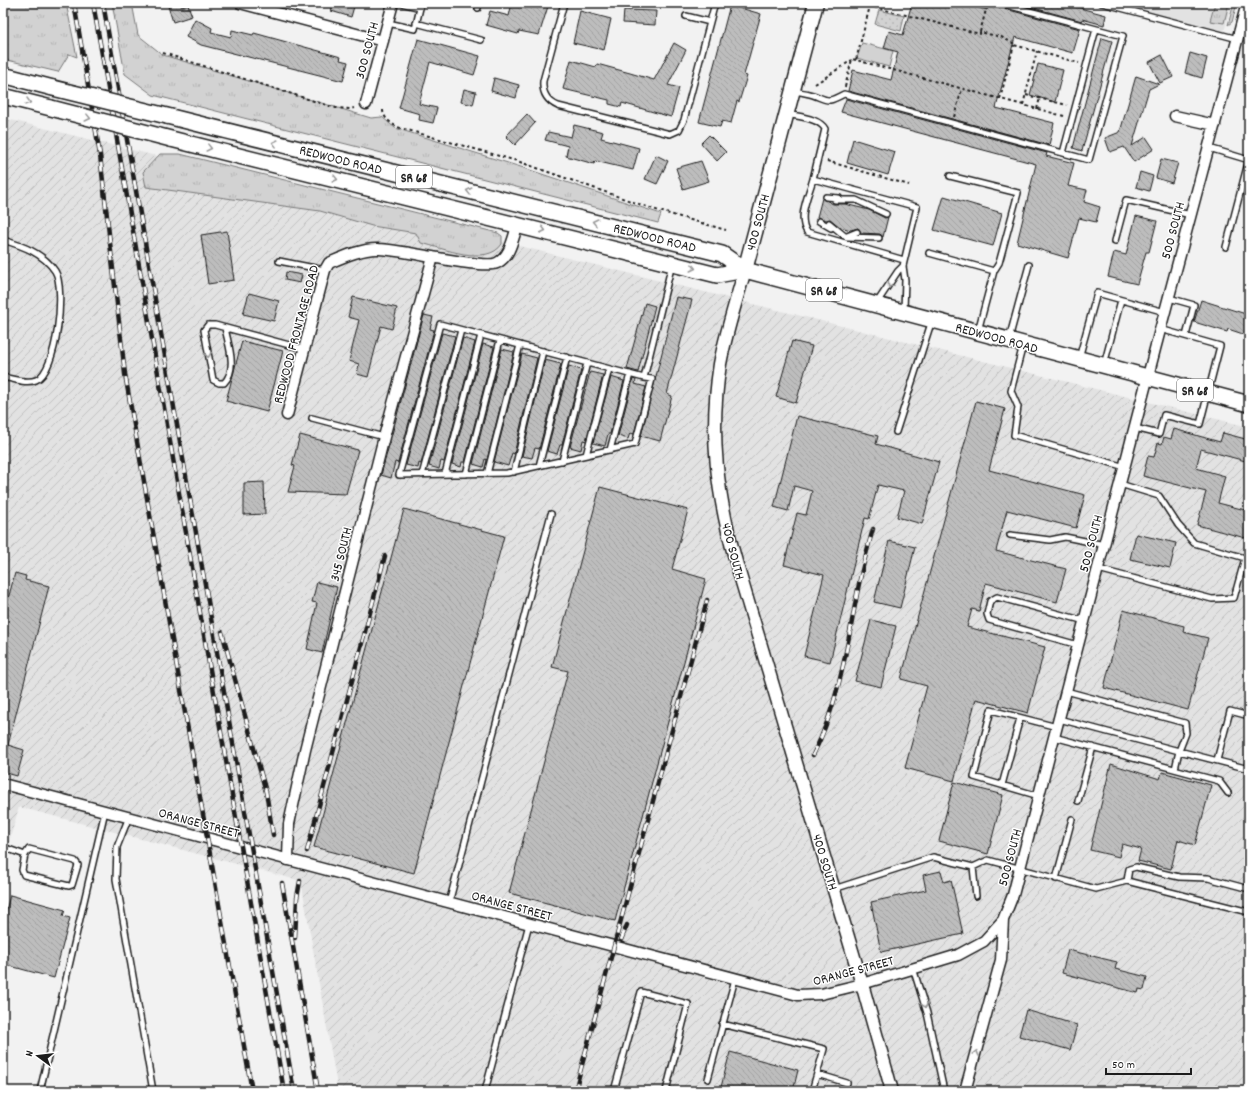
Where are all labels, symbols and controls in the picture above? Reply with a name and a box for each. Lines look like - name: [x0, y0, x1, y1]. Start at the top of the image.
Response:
- street label: 300 SOUTH: [351, 20, 385, 81]
- one-way arrow: [24, 97, 31, 106]
- one-way arrow: [85, 113, 92, 122]
- one-way arrow: [272, 139, 278, 147]
- street label: REDWOOD ROAD: [297, 141, 384, 181]
- one-way arrow: [205, 143, 212, 152]
- road number: SR 68: [396, 166, 432, 188]
- one-way arrow: [331, 174, 338, 183]
- one-way arrow: [466, 187, 473, 196]
- street label: 400 SOUTH: [742, 192, 776, 253]
- street label: 500 SOUTH: [1157, 200, 1191, 261]
- one-way arrow: [592, 218, 599, 227]
- street label: REDWOOD ROAD: [611, 219, 698, 259]
- one-way arrow: [539, 225, 546, 234]
- street label: REDWOOD FRONTAGE ROAD: [269, 263, 325, 406]
- one-way arrow: [689, 264, 696, 272]
- road number: SR 68: [806, 279, 842, 301]
- one-way arrow: [888, 280, 895, 287]
- street label: REDWOOD ROAD: [953, 318, 1040, 360]
- one-way arrow: [204, 352, 212, 358]
- road number: SR 68: [1177, 379, 1213, 401]
- street label: 500 SOUTH: [1075, 513, 1109, 574]
- street label: 400 SOUTH: [715, 521, 749, 582]
- street label: 345 SOUTH: [326, 525, 358, 584]
- street label: ORANGE STREET: [156, 804, 242, 844]
- street label: 500 SOUTH: [994, 827, 1028, 888]
- street label: 400 SOUTH: [806, 832, 842, 893]
- street label: ORANGE STREET: [469, 887, 555, 927]
- street label: ORANGE STREET: [811, 951, 897, 992]
- one-way arrow: [920, 1002, 928, 1009]
- north arrow: [18, 1036, 58, 1076]
- text: N: [22, 1049, 39, 1059]
- one-way arrow: [971, 1050, 980, 1057]
- scale bar: [1106, 1050, 1191, 1076]
- text: 50 m: [1112, 1057, 1135, 1074]

